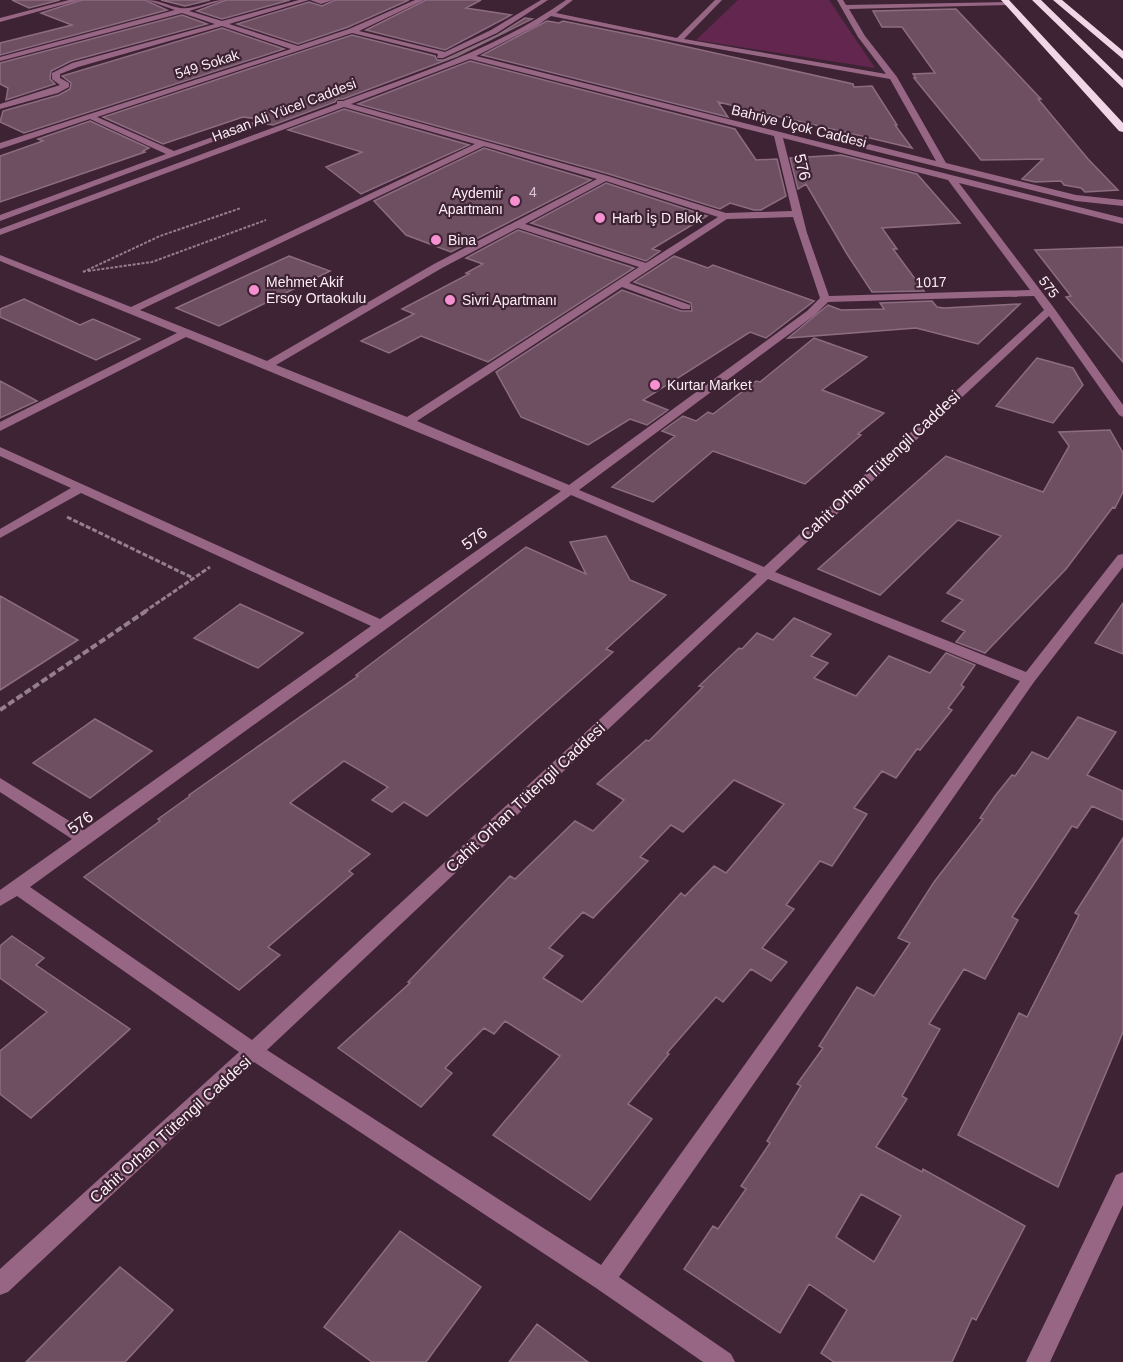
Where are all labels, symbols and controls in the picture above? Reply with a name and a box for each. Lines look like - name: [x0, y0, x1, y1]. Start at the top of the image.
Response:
- street label: 549 Sokak: [173, 46, 242, 82]
- street label: Hasan Ali Yücel Caddesi: [210, 75, 358, 145]
- street label: Bahriye Üçok Caddesi: [730, 101, 868, 151]
- street label: 576: [791, 152, 814, 182]
- house number: 4: [529, 184, 537, 200]
- place label: Aydemir Apartmanı: [438, 185, 503, 217]
- marker: Aydemir Apartmanı: [508, 194, 522, 208]
- place label: Harb İş D Blok: [612, 209, 703, 226]
- marker: Harb İş D Blok: [593, 211, 607, 225]
- place label: Bina: [448, 232, 476, 248]
- marker: Bina: [429, 233, 443, 247]
- street label: 1017: [915, 273, 947, 291]
- street label: 575: [1036, 273, 1063, 301]
- place label: Mehmet Akif Ersoy Ortaokulu: [266, 274, 366, 306]
- marker: Mehmet Akif Ersoy Ortaokulu: [247, 283, 261, 297]
- place label: Sivri Apartmanı: [462, 292, 557, 308]
- marker: Sivri Apartmanı: [443, 293, 457, 307]
- place label: Kurtar Market: [667, 377, 752, 393]
- marker: Kurtar Market: [648, 378, 662, 392]
- street label: Cahit Orhan Tütengil Caddesi: [798, 387, 963, 543]
- street label: 576: [458, 524, 490, 553]
- street label: Cahit Orhan Tütengil Caddesi: [443, 719, 608, 875]
- street label: 576: [64, 808, 96, 837]
- street label: Cahit Orhan Tütengil Caddesi: [86, 1053, 254, 1206]

